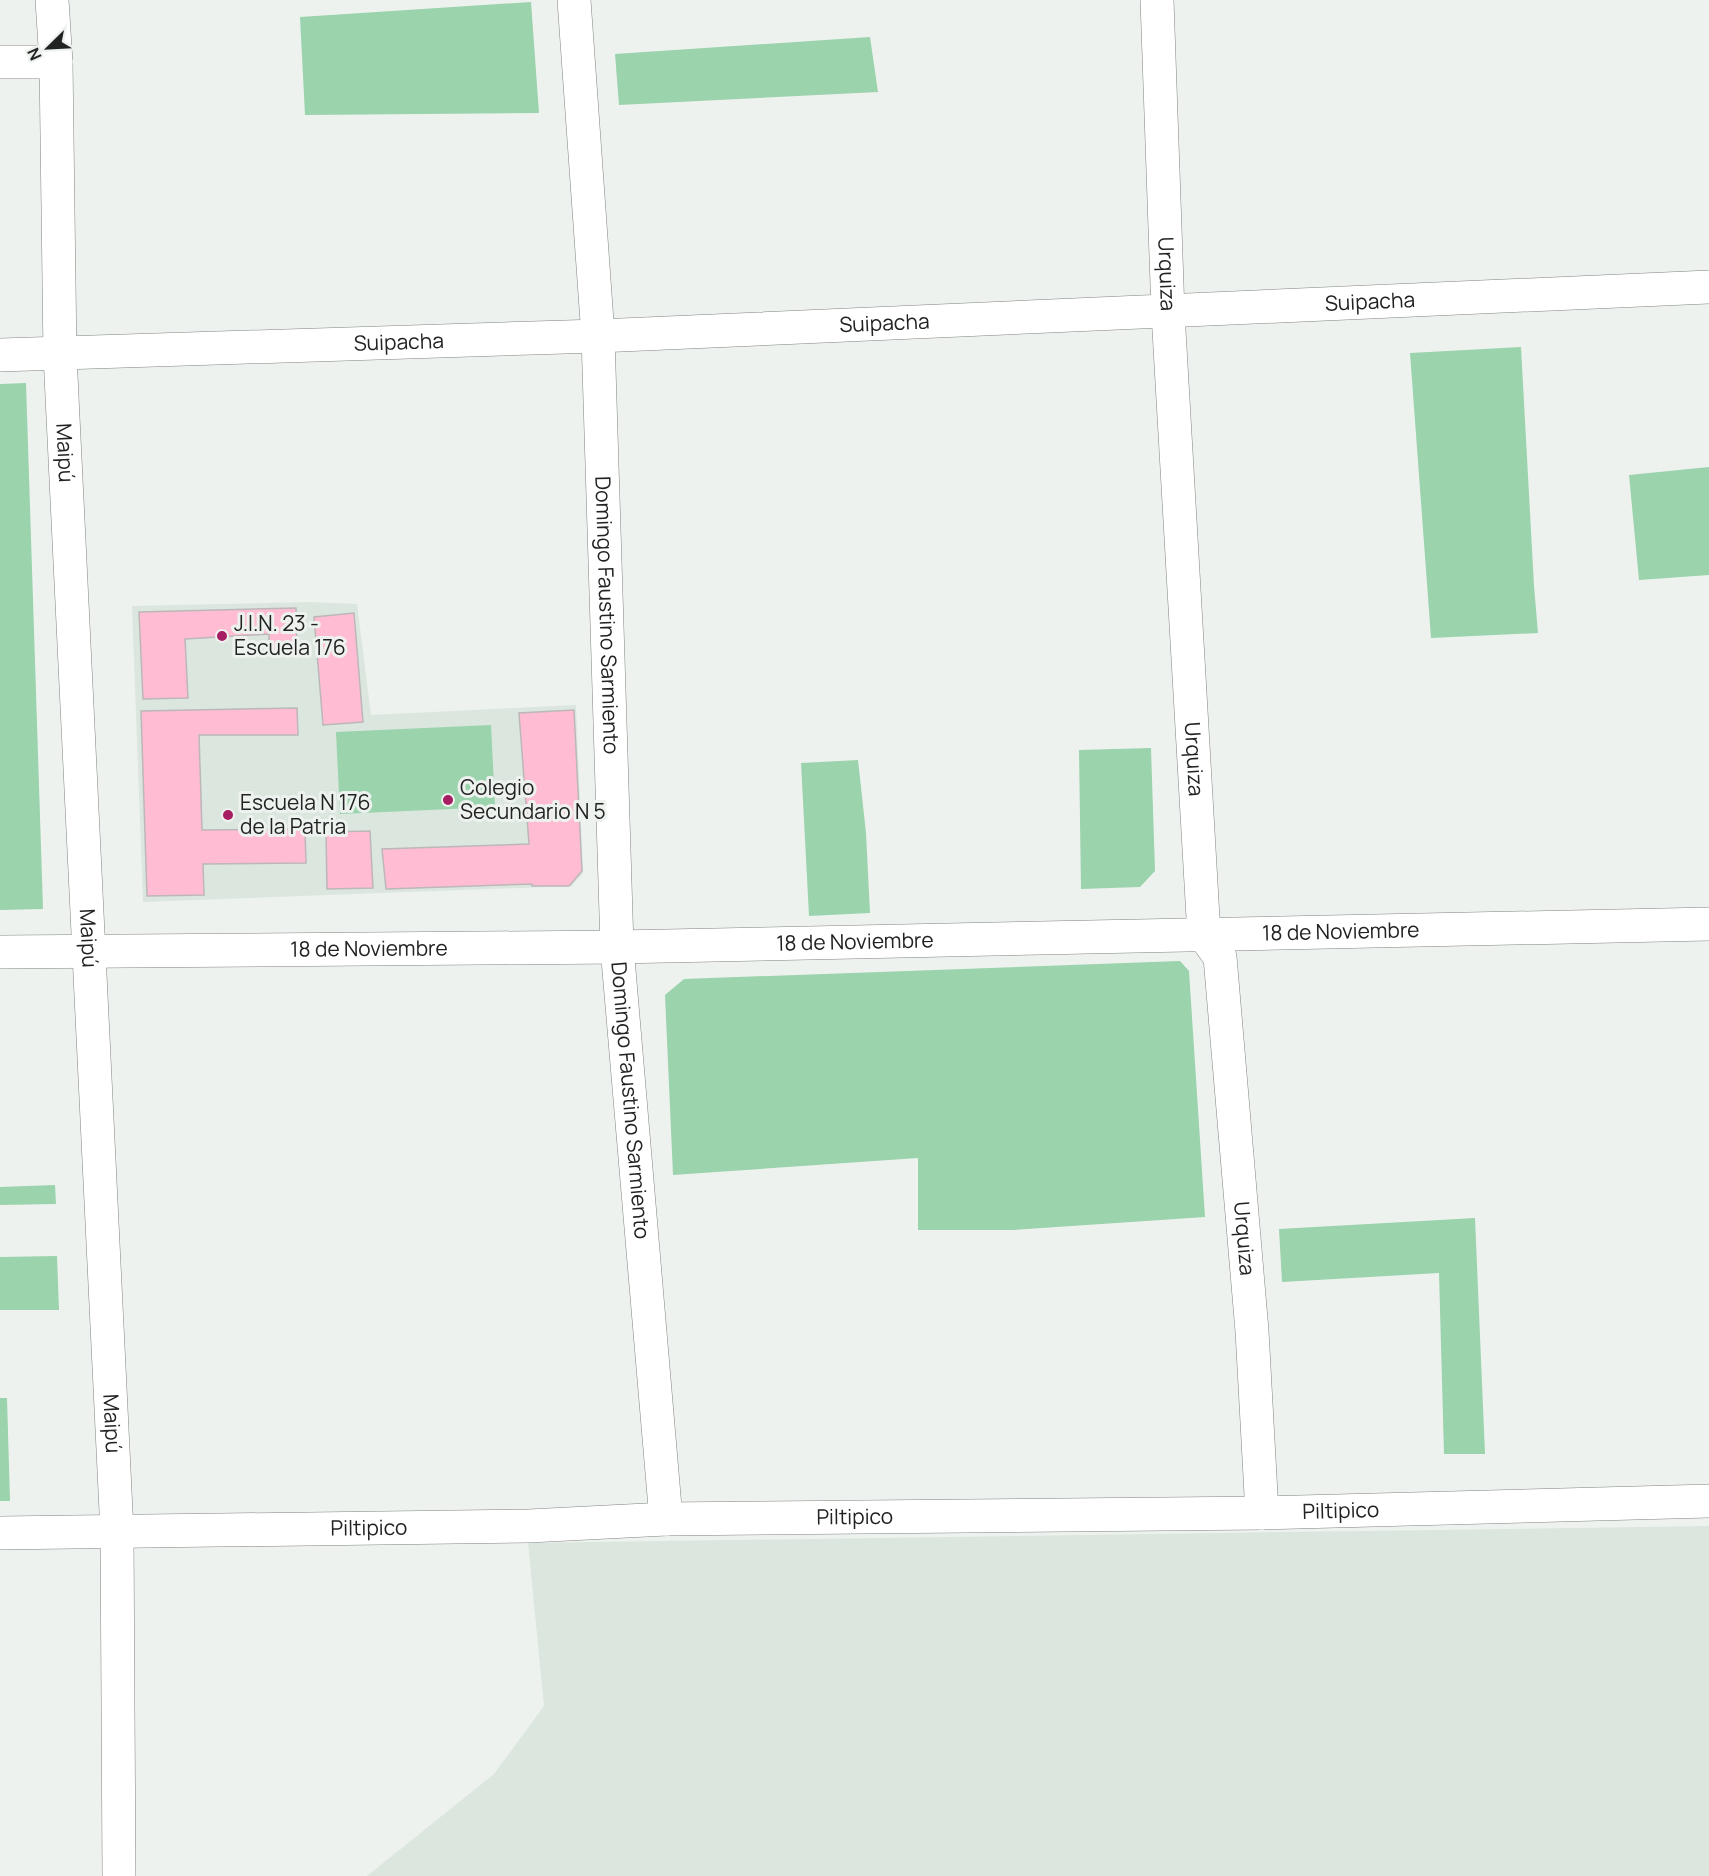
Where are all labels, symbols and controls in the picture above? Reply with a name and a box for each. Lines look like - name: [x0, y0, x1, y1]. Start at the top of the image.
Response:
- north arrow: [18, 18, 78, 78]
- text: N: [22, 44, 47, 64]
- street label: Urquiza: [1152, 236, 1183, 311]
- street label: Suipacha: [1324, 285, 1416, 317]
- street label: Suipacha: [839, 306, 930, 338]
- street label: Suipacha: [353, 326, 444, 357]
- street label: Maipú: [50, 422, 81, 483]
- street label: Domingo Faustino Sarmiento: [589, 475, 626, 754]
- place label: J.I.N. 23 - Escuela 176: [234, 609, 346, 661]
- marker: J.I.N. 23 - Escuela 176: [215, 629, 229, 643]
- street label: Urquiza: [1179, 721, 1211, 797]
- place label: Colegio Secundario N 5: [460, 773, 606, 825]
- place label: Escuela N 176 de la Patria: [240, 788, 370, 840]
- marker: Colegio Secundario N 5: [441, 793, 455, 807]
- marker: Escuela N 176 de la Patria: [221, 808, 235, 822]
- street label: Maipú: [74, 908, 105, 968]
- street label: 18 de Noviembre: [1262, 915, 1420, 946]
- street label: 18 de Noviembre: [776, 925, 934, 957]
- street label: 18 de Noviembre: [290, 933, 448, 963]
- street label: Domingo Faustino Sarmiento: [605, 960, 657, 1240]
- street label: Urquiza: [1228, 1200, 1262, 1277]
- street label: Maipú: [97, 1393, 128, 1454]
- street label: Piltipico: [1302, 1495, 1380, 1525]
- street label: Piltipico: [816, 1502, 893, 1530]
- street label: Piltipico: [330, 1513, 408, 1542]

